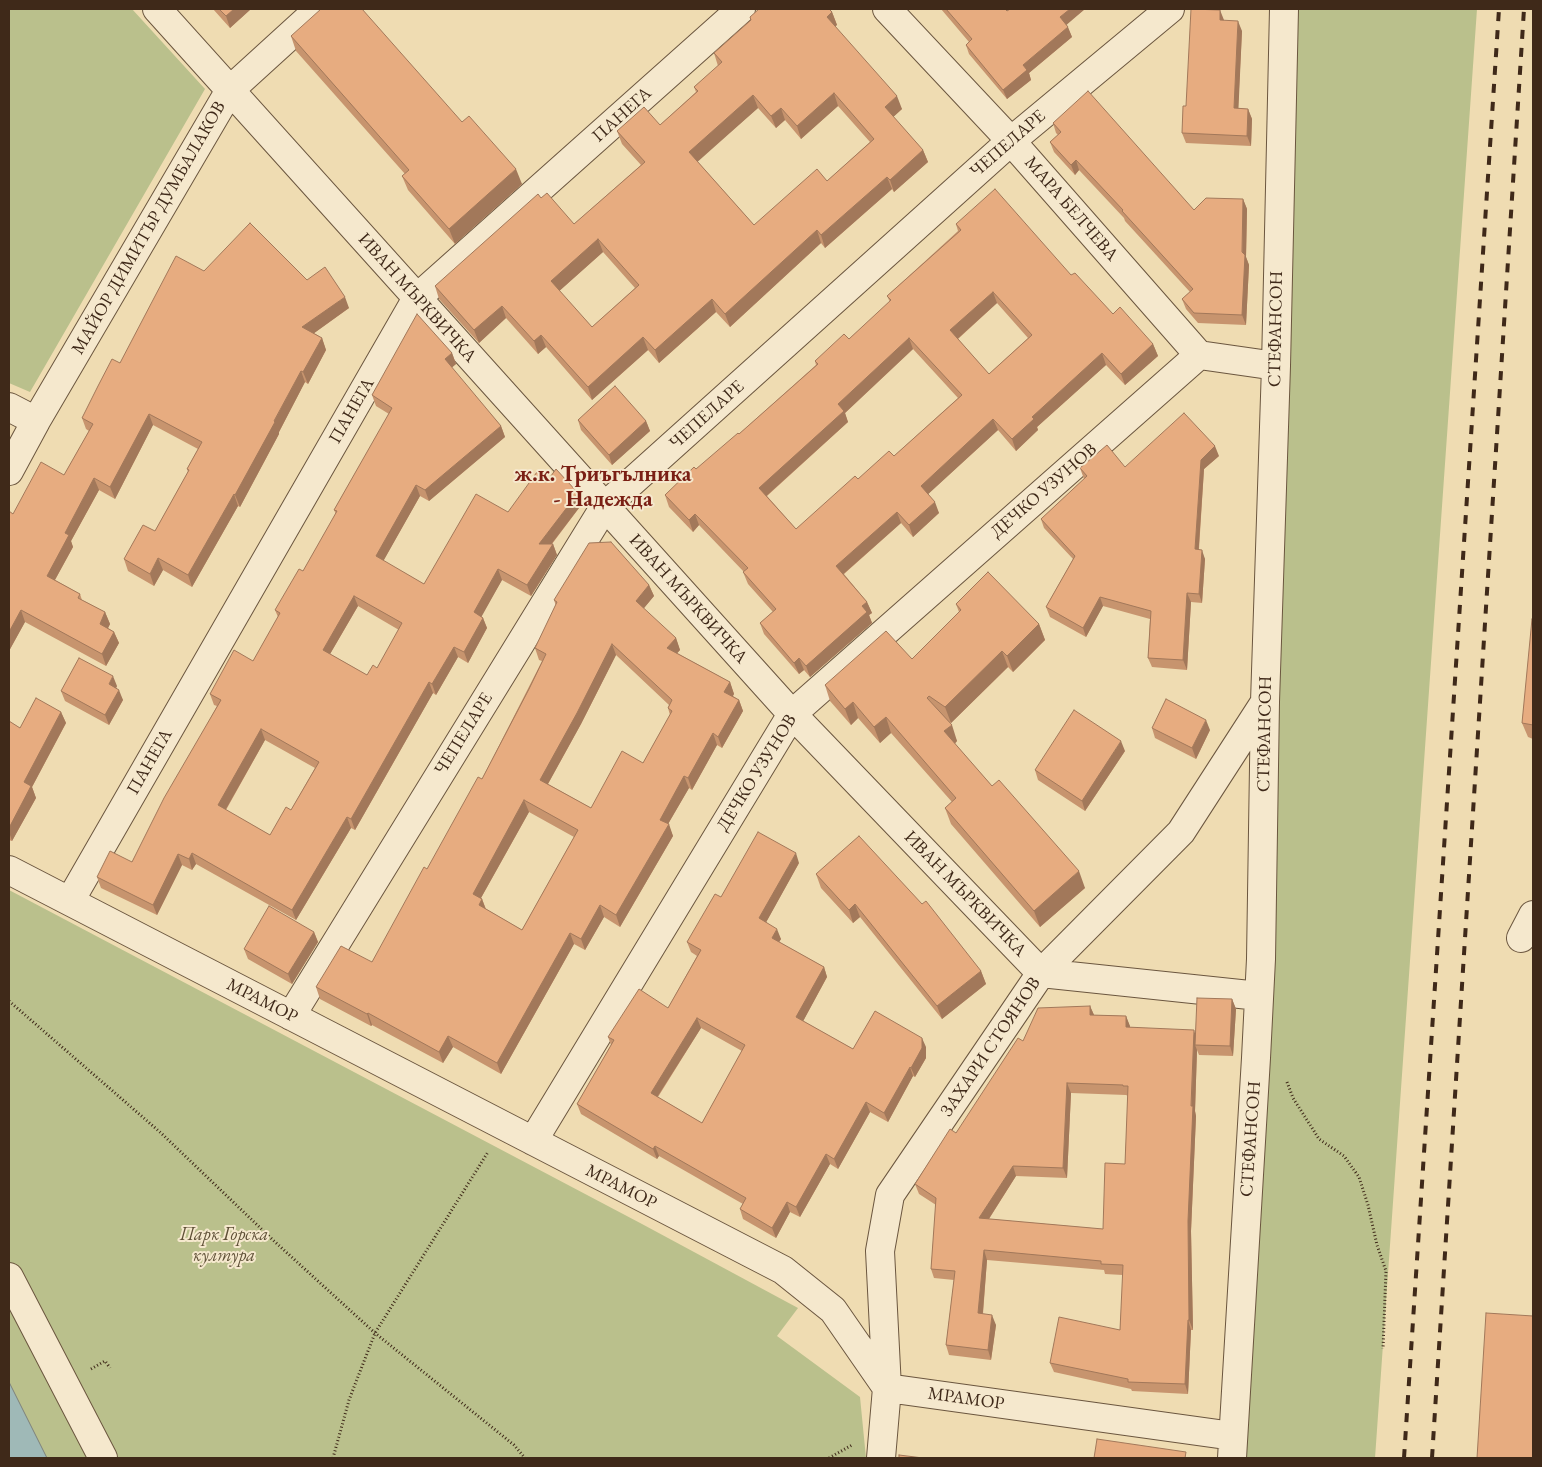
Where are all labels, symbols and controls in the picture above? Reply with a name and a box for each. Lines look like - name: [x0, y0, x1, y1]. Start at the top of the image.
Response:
- street label: ПАНЕГА: [588, 83, 656, 147]
- street label: МАЙОР ДИМИТЪР ДУМБАЛАКОВ: [67, 98, 231, 358]
- street label: ЧЕПЕЛАРЕ: [966, 105, 1050, 183]
- street label: МАРА БЕЛЧЕВА: [1020, 152, 1122, 266]
- street label: ИВАН МЪРКВИЧКА: [353, 229, 481, 367]
- street label: СТЕФАНСОН: [1264, 271, 1288, 387]
- street label: ПАНЕГА: [325, 374, 379, 448]
- street label: ЧЕПЕЛАРЕ: [665, 376, 749, 454]
- street label: ДЕЧКО УЗУНОВ: [986, 439, 1102, 543]
- district label: ж.к. Триъгълника - Надежда: [515, 462, 691, 514]
- street label: ИВАН МЪРКВИЧКА: [624, 530, 752, 668]
- street label: СТЕФАНСОН: [1253, 676, 1277, 792]
- street label: ЧЕПЕЛАРЕ: [430, 689, 498, 779]
- street label: ДЕЧКО УЗУНОВ: [712, 711, 802, 835]
- street label: ПАНЕГА: [123, 725, 177, 799]
- street label: ИВАН МЪРКВИЧКА: [899, 827, 1031, 961]
- street label: ЗАХАРИ СТОЯНОВ: [936, 973, 1046, 1121]
- street label: МРАМОР: [223, 974, 301, 1028]
- street label: СТЕФАНСОН: [1236, 1080, 1266, 1198]
- street label: МРАМОР: [582, 1160, 660, 1214]
- park label: Парк Горска култура: [180, 1224, 268, 1266]
- street label: МРАМОР: [926, 1383, 1006, 1415]

